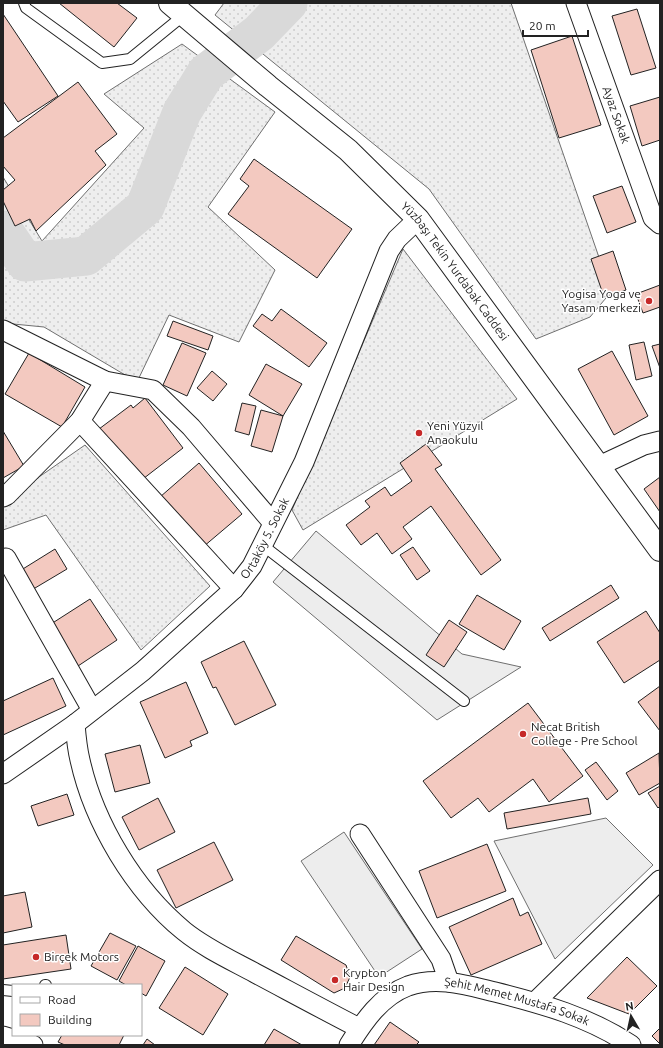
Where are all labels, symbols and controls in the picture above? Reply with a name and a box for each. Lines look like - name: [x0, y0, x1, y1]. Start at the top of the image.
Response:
- scale bar: [523, 12, 588, 38]
- text: 20 m: [529, 19, 556, 32]
- street label: Ayaz Sokak: [600, 85, 633, 145]
- street label: Yüzbaşı Tekin Yurdabak Caddesi: [399, 199, 512, 343]
- place label: Yogisa Yoga ve Yasam merkezi: [561, 287, 641, 314]
- marker: Yogisa Yoga ve Yasam merkezi: [644, 296, 654, 306]
- place label: Yeni Yüzyıl Anaokulu: [427, 419, 483, 446]
- marker: Yeni Yüzyıl Anaokulu: [414, 428, 424, 438]
- street label: Ortaköy 5. Sokak: [237, 495, 291, 581]
- place label: Necat British College - Pre School: [531, 720, 638, 747]
- marker: Necat British College - Pre School: [518, 729, 528, 739]
- place label: Birçek Motors: [44, 950, 119, 963]
- marker: Birçek Motors: [31, 952, 41, 962]
- place label: Krypton Hair Design: [343, 966, 405, 993]
- marker: Krypton Hair Design: [330, 975, 340, 985]
- street label: Şehit Memet Mustafa Sokak: [444, 975, 592, 1027]
- legend: [12, 984, 142, 1036]
- text: Road: [48, 993, 76, 1006]
- north arrow: [611, 996, 651, 1036]
- text: N: [624, 1000, 634, 1013]
- text: Building: [48, 1013, 92, 1026]

